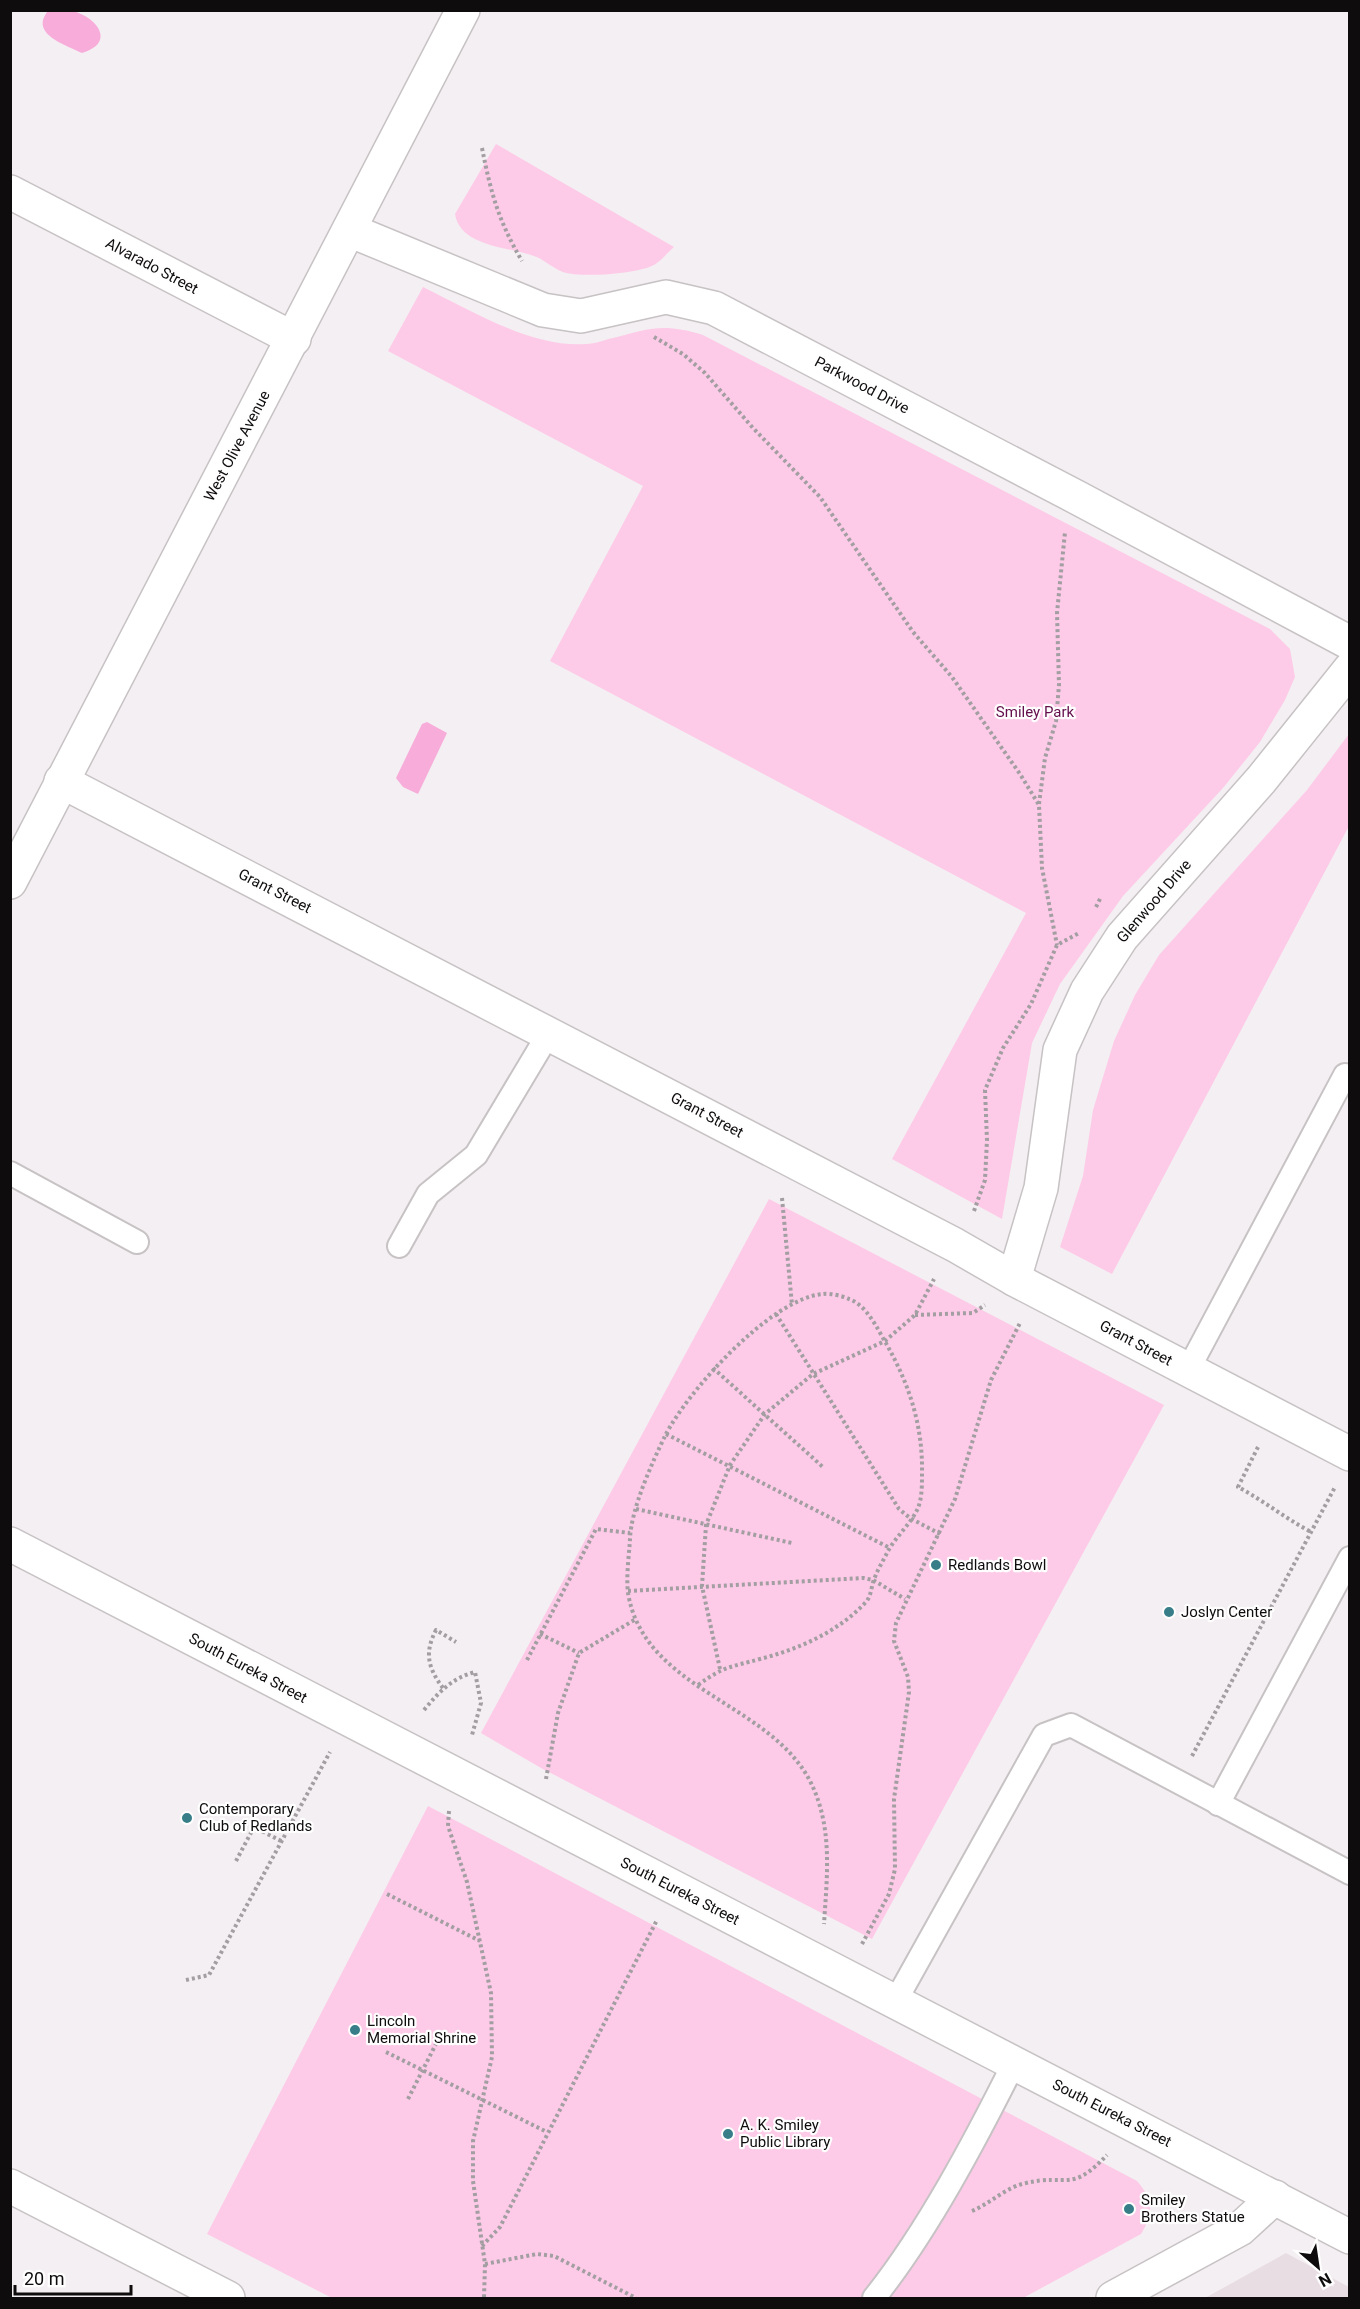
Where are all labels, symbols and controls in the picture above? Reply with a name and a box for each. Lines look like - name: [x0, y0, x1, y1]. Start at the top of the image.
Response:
- street label: Alvarado Street: [103, 234, 201, 298]
- street label: Parkwood Drive: [812, 353, 912, 417]
- street label: West Olive Avenue: [200, 387, 274, 504]
- park label: Smiley Park: [996, 703, 1075, 721]
- street label: Glenwood Drive: [1113, 856, 1195, 946]
- street label: Grant Street: [235, 865, 315, 917]
- street label: Grant Street: [668, 1088, 746, 1142]
- street label: Grant Street: [1097, 1316, 1175, 1370]
- place label: Redlands Bowl: [948, 1556, 1047, 1574]
- marker: Redlands Bowl: [929, 1558, 943, 1572]
- place label: Joslyn Center: [1181, 1603, 1272, 1621]
- marker: Joslyn Center: [1162, 1605, 1176, 1619]
- street label: South Eureka Street: [186, 1629, 310, 1707]
- place label: Contemporary Club of Redlands: [199, 1800, 312, 1835]
- marker: Contemporary Club of Redlands: [180, 1811, 194, 1825]
- street label: South Eureka Street: [617, 1853, 743, 1929]
- place label: Lincoln Memorial Shrine: [367, 2012, 476, 2047]
- marker: Lincoln Memorial Shrine: [348, 2023, 362, 2037]
- street label: South Eureka Street: [1049, 2075, 1175, 2151]
- place label: A. K. Smiley Public Library: [740, 2116, 830, 2151]
- marker: A. K. Smiley Public Library: [721, 2127, 735, 2141]
- place label: Smiley Brothers Statue: [1141, 2191, 1245, 2226]
- marker: Smiley Brothers Statue: [1122, 2202, 1136, 2216]
- north arrow: [1288, 2237, 1348, 2297]
- scale bar: [15, 2258, 130, 2296]
- text: 20 m: [24, 2268, 64, 2289]
- text: N: [1315, 2269, 1335, 2291]

